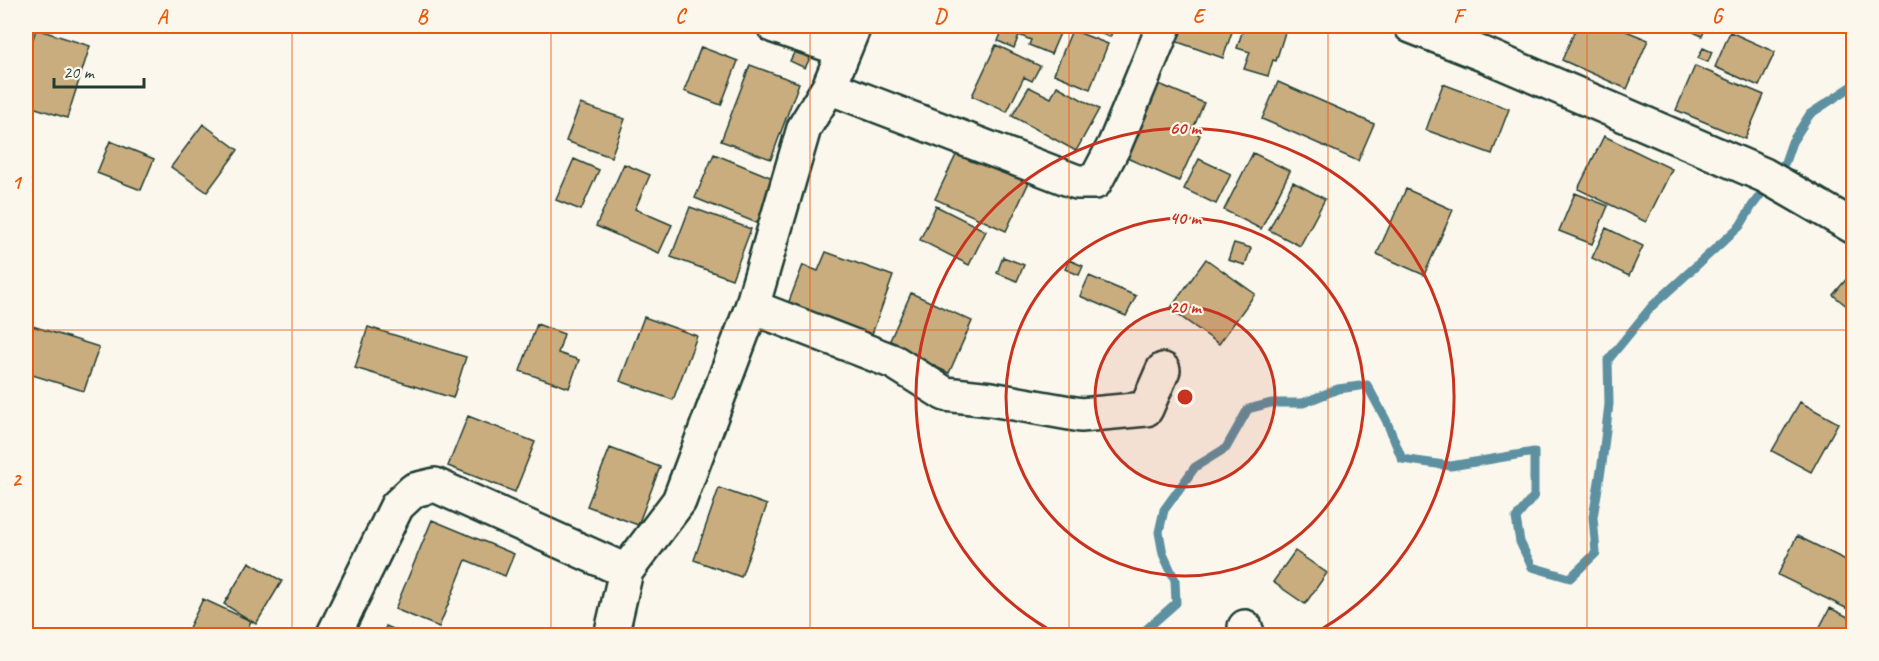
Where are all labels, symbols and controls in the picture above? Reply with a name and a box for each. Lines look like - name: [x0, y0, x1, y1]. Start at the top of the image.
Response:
- text: A: [157, 4, 169, 29]
- text: B: [417, 4, 429, 29]
- text: C: [675, 4, 687, 29]
- text: D: [934, 4, 948, 29]
- text: E: [1193, 4, 1207, 29]
- text: F: [1453, 4, 1467, 29]
- text: G: [1712, 4, 1725, 29]
- scale bar: [54, 51, 144, 89]
- text: 20 m: [63, 61, 96, 83]
- text: 60 m: [1169, 117, 1202, 139]
- text: 1: [12, 170, 23, 195]
- text: 40 m: [1170, 207, 1202, 229]
- text: 20 m: [1170, 296, 1202, 318]
- centre of rings: [1175, 387, 1195, 407]
- text: 2: [12, 467, 23, 492]

